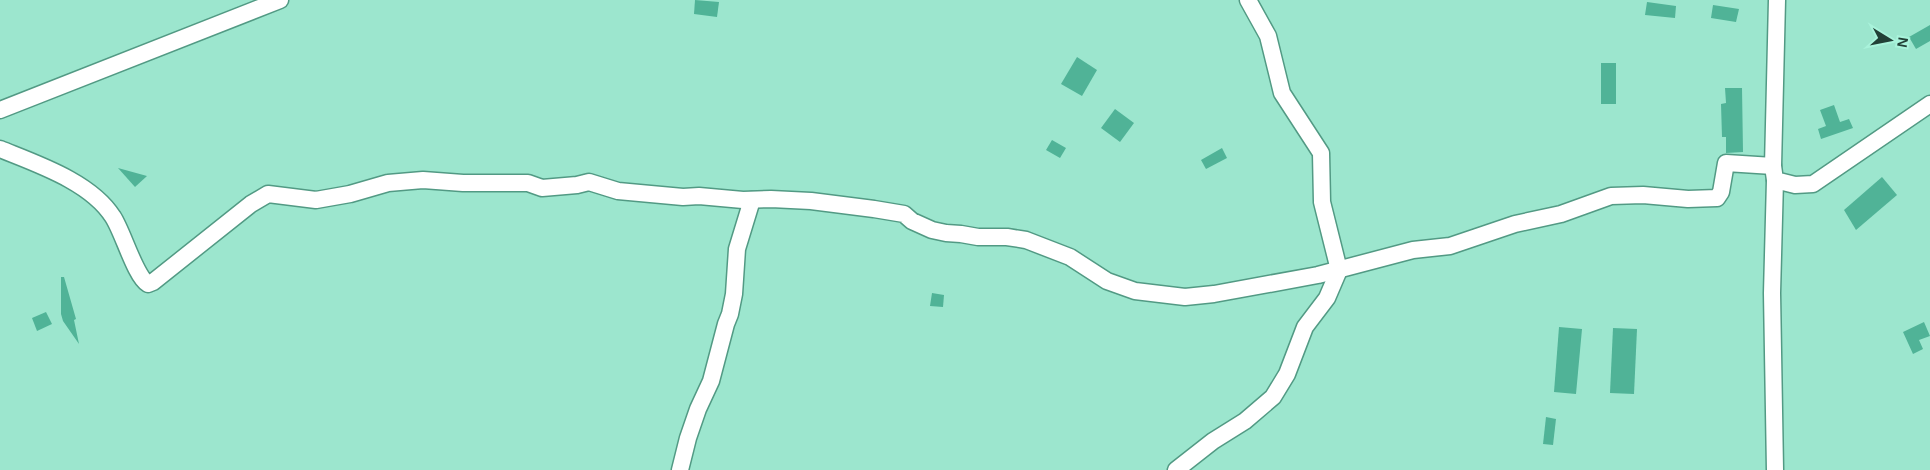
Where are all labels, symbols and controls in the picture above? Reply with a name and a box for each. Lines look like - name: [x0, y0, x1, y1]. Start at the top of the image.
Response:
- north arrow: [1865, 15, 1915, 65]
- text: N: [1894, 36, 1912, 49]

